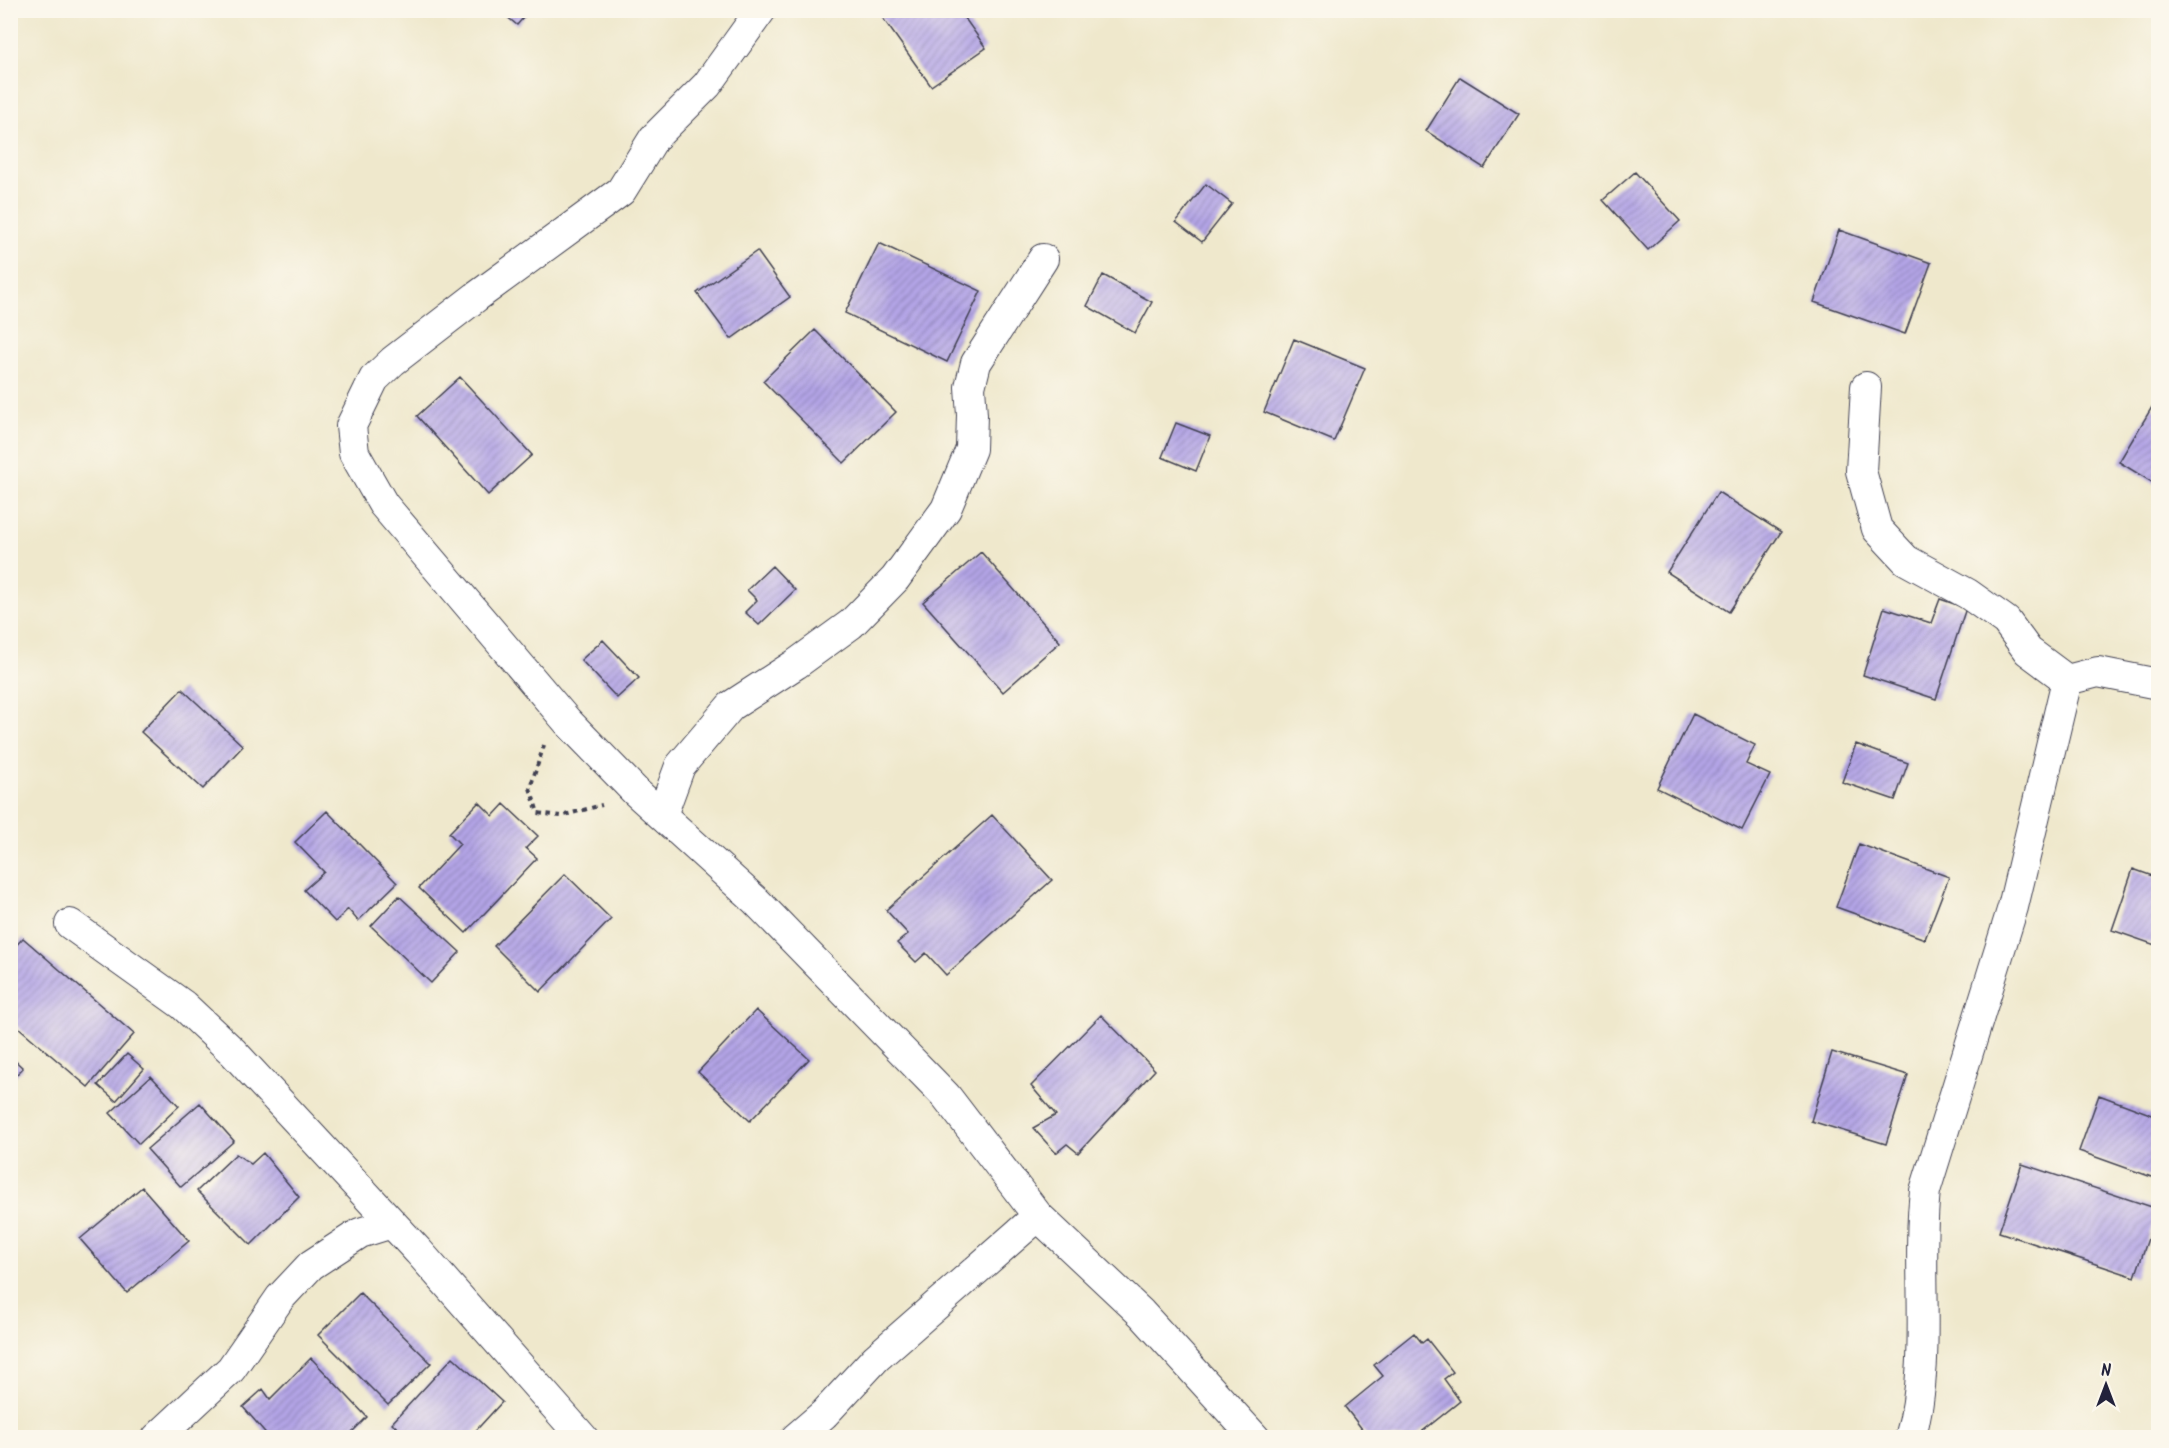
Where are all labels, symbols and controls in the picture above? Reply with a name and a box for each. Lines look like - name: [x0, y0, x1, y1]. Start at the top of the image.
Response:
- north arrow: [2076, 1355, 2136, 1415]
- text: N: [2101, 1359, 2111, 1384]

